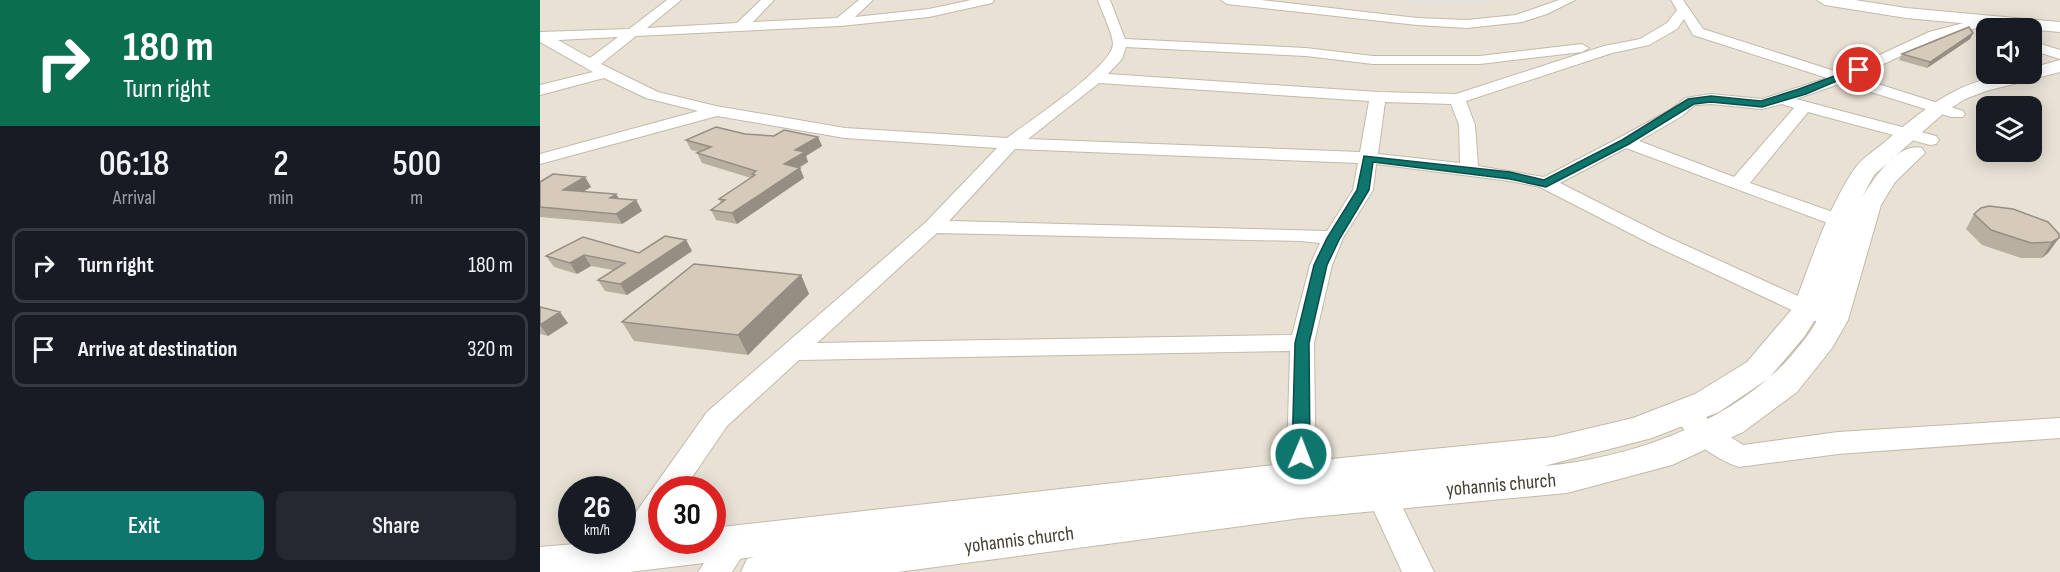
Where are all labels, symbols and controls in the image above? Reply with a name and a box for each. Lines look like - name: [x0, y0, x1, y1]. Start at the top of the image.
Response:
- map controls: [1976, 18, 2042, 162]
- button: sound: [1976, 18, 2042, 84]
- text: 180 m: [123, 22, 214, 73]
- icon: right: [24, 24, 102, 102]
- pin: [1833, 44, 1884, 95]
- icon: arrive: [1842, 53, 1875, 86]
- text: Turn right: [123, 73, 210, 105]
- button: layers: [1976, 96, 2042, 162]
- text: 06:18: [99, 143, 170, 186]
- text: 2: [273, 143, 289, 186]
- text: 500: [393, 143, 441, 186]
- text: Arrival: [113, 186, 156, 210]
- text: min: [268, 186, 294, 210]
- text: m: [410, 186, 423, 210]
- icon: right: [27, 249, 60, 282]
- text: Turn right: [78, 252, 154, 279]
- text: 180 m: [468, 252, 513, 279]
- icon: arrive: [27, 333, 60, 366]
- text: Arrive at destination: [78, 336, 237, 363]
- text: 320 m: [467, 336, 513, 363]
- position arrow: [1269, 422, 1333, 486]
- street label: yohannis church: [1445, 468, 1557, 502]
- speed limit sign: 30: [648, 476, 726, 554]
- text: 26: [583, 490, 611, 526]
- button: Exit: [24, 491, 264, 560]
- button: Share: [276, 491, 516, 560]
- text: km/h: [584, 521, 610, 540]
- street label: yohannis church: [963, 521, 1075, 559]

